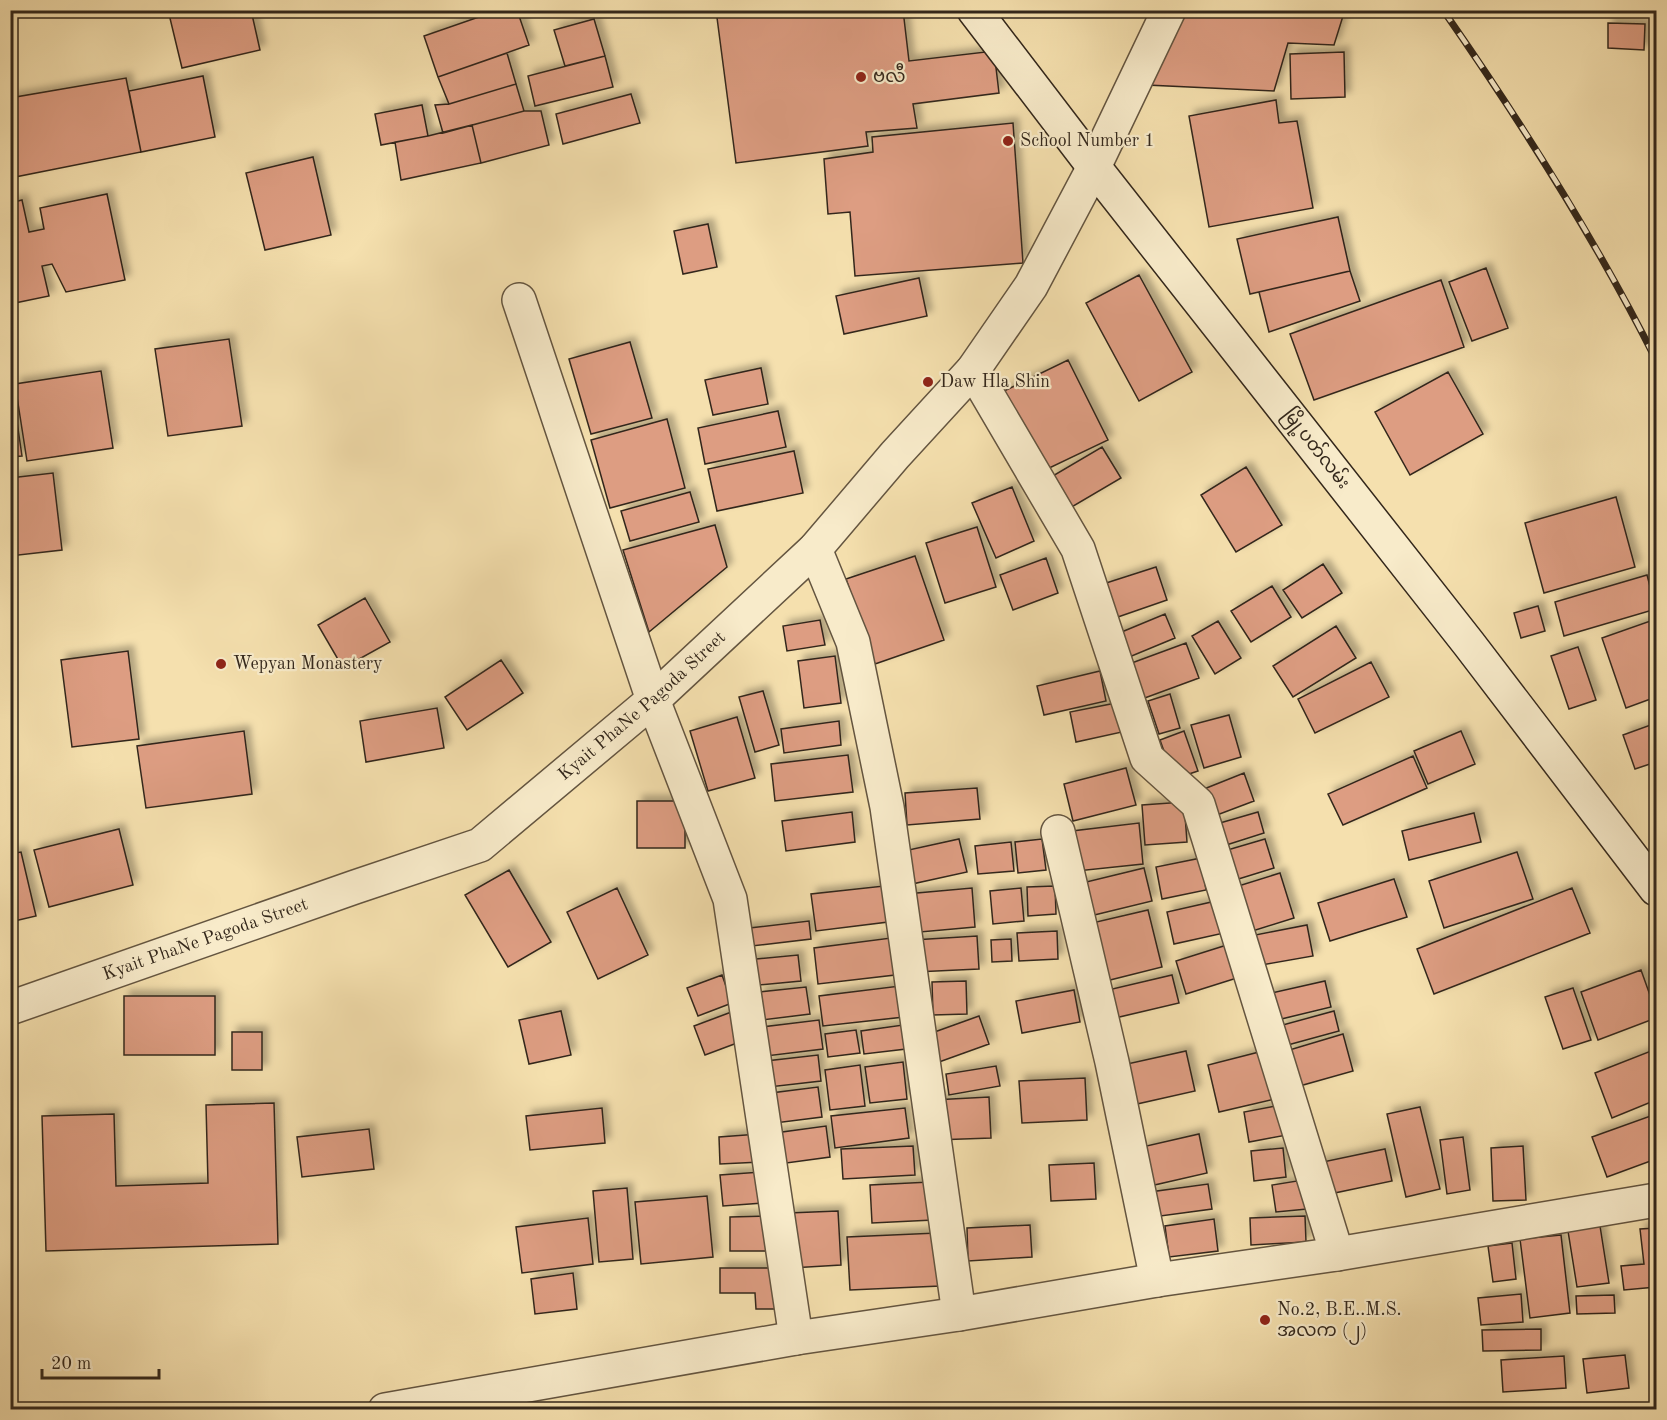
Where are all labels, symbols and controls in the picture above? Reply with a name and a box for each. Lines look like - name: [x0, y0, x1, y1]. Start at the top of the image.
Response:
- place label: ဗလီ: [873, 62, 905, 86]
- marker: ဗလီ: [854, 70, 868, 84]
- place label: School Number 1: [1020, 132, 1155, 150]
- marker: School Number 1: [1001, 134, 1015, 148]
- place label: Daw Hla Shin: [940, 373, 1050, 391]
- marker: Daw Hla Shin: [921, 375, 935, 389]
- street label: မြို့ပတ်လမ်း: [1275, 402, 1357, 495]
- street label: Kyait PhaNe Pagoda Street: [555, 628, 729, 784]
- place label: Wepyan Monastery: [233, 655, 383, 673]
- marker: Wepyan Monastery: [214, 657, 228, 671]
- street label: Kyait PhaNe Pagoda Street: [100, 895, 310, 984]
- place label: No.2, B.E..M.S. အလက (၂): [1277, 1301, 1402, 1345]
- marker: No.2, B.E..M.S. အလက (၂): [1258, 1313, 1272, 1327]
- scale bar: [42, 1342, 159, 1380]
- text: 20 m: [51, 1355, 91, 1373]

